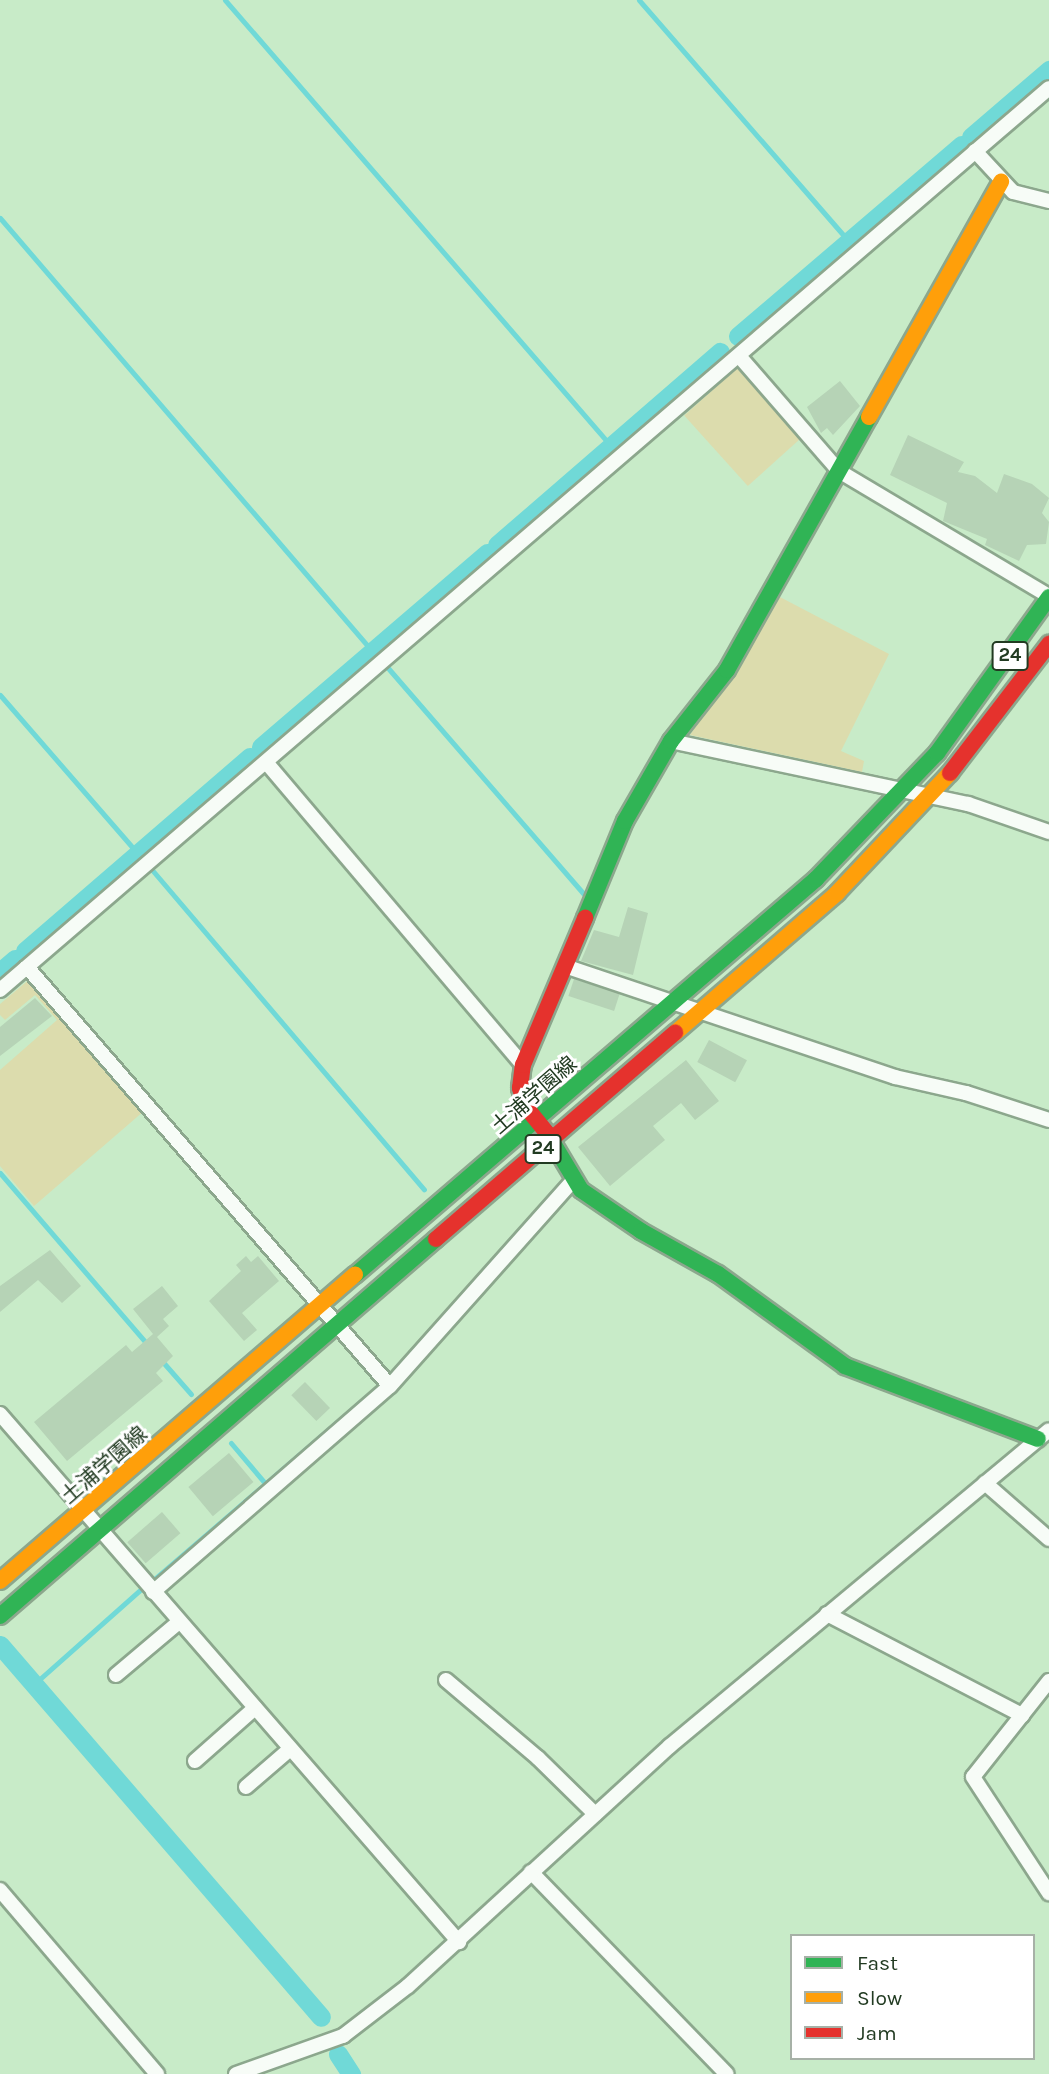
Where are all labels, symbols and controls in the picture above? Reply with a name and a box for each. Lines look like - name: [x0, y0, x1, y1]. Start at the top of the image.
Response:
- road number: 24: [991, 640, 1029, 671]
- street label: 土浦学園線: [486, 1051, 582, 1139]
- road number: 24: [524, 1134, 562, 1164]
- street label: 土浦学園線: [56, 1421, 152, 1509]
- legend: [790, 1934, 1035, 2060]
- text: Fast: [857, 1951, 898, 1975]
- text: Slow: [857, 1986, 902, 2010]
- text: Jam: [857, 2021, 897, 2045]

